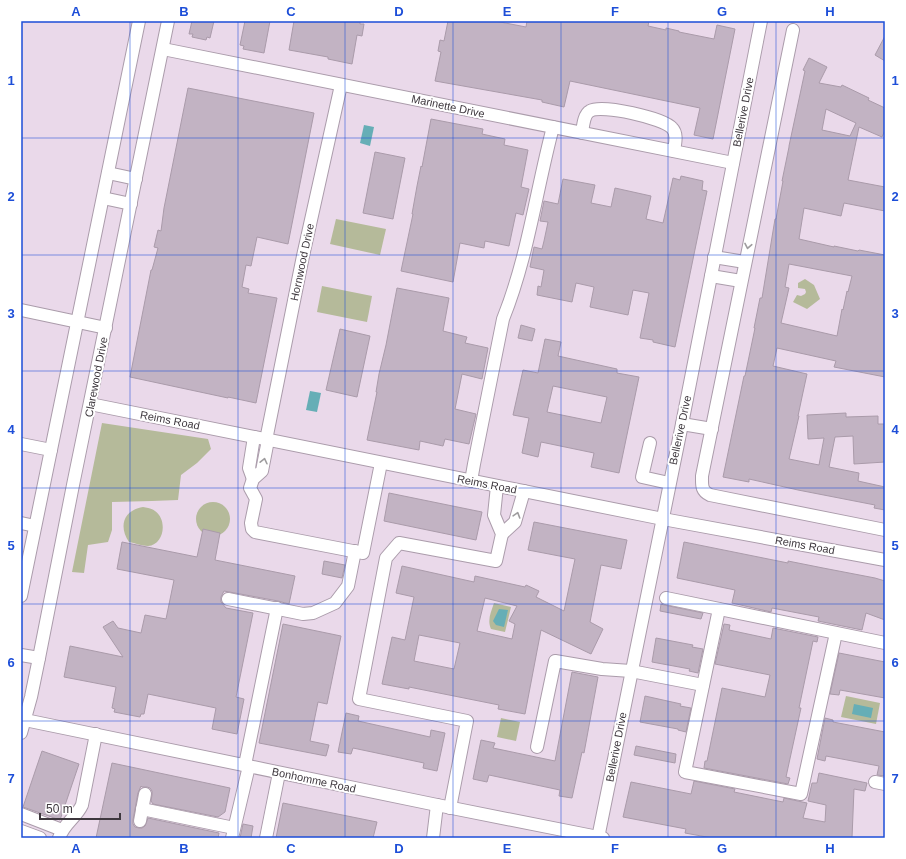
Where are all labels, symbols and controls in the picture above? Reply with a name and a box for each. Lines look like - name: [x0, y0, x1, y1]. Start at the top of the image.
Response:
- text: A: [71, 4, 81, 19]
- text: B: [179, 4, 189, 19]
- text: C: [286, 4, 296, 19]
- text: D: [394, 4, 404, 19]
- text: E: [503, 4, 512, 19]
- text: F: [611, 4, 619, 19]
- text: G: [717, 4, 727, 19]
- text: H: [825, 4, 835, 19]
- text: 1: [7, 73, 15, 88]
- text: 1: [891, 73, 899, 88]
- street label: Bellerive Drive: [730, 76, 756, 148]
- street label: Marinette Drive: [410, 92, 486, 120]
- text: 2: [7, 189, 15, 204]
- text: 2: [891, 189, 899, 204]
- street label: Hornwood Drive: [288, 222, 316, 302]
- one-way arrow: [745, 243, 753, 249]
- text: 3: [7, 306, 15, 321]
- text: 3: [891, 306, 899, 321]
- street label: Clarewood Drive: [82, 336, 110, 418]
- street label: Bellerive Drive: [667, 394, 693, 466]
- street label: Reims Road: [139, 408, 201, 432]
- text: 4: [7, 422, 15, 437]
- text: 4: [891, 422, 899, 437]
- one-way arrow: [259, 458, 268, 465]
- street label: Reims Road: [456, 472, 518, 496]
- one-way arrow: [512, 512, 521, 519]
- street label: Reims Road: [774, 534, 836, 556]
- text: 5: [7, 538, 15, 553]
- text: 5: [891, 538, 899, 553]
- text: 6: [7, 655, 15, 670]
- text: 6: [891, 655, 899, 670]
- street label: Bellerive Drive: [603, 711, 629, 783]
- street label: Bonhomme Road: [271, 765, 357, 795]
- text: 7: [7, 771, 15, 786]
- text: 7: [891, 771, 899, 786]
- scale bar: [40, 795, 120, 821]
- text: 50 m: [46, 802, 73, 816]
- text: A: [71, 841, 81, 856]
- text: B: [179, 841, 189, 856]
- text: C: [286, 841, 296, 856]
- text: D: [394, 841, 404, 856]
- text: E: [503, 841, 512, 856]
- text: F: [611, 841, 619, 856]
- text: G: [717, 841, 727, 856]
- text: H: [825, 841, 835, 856]

